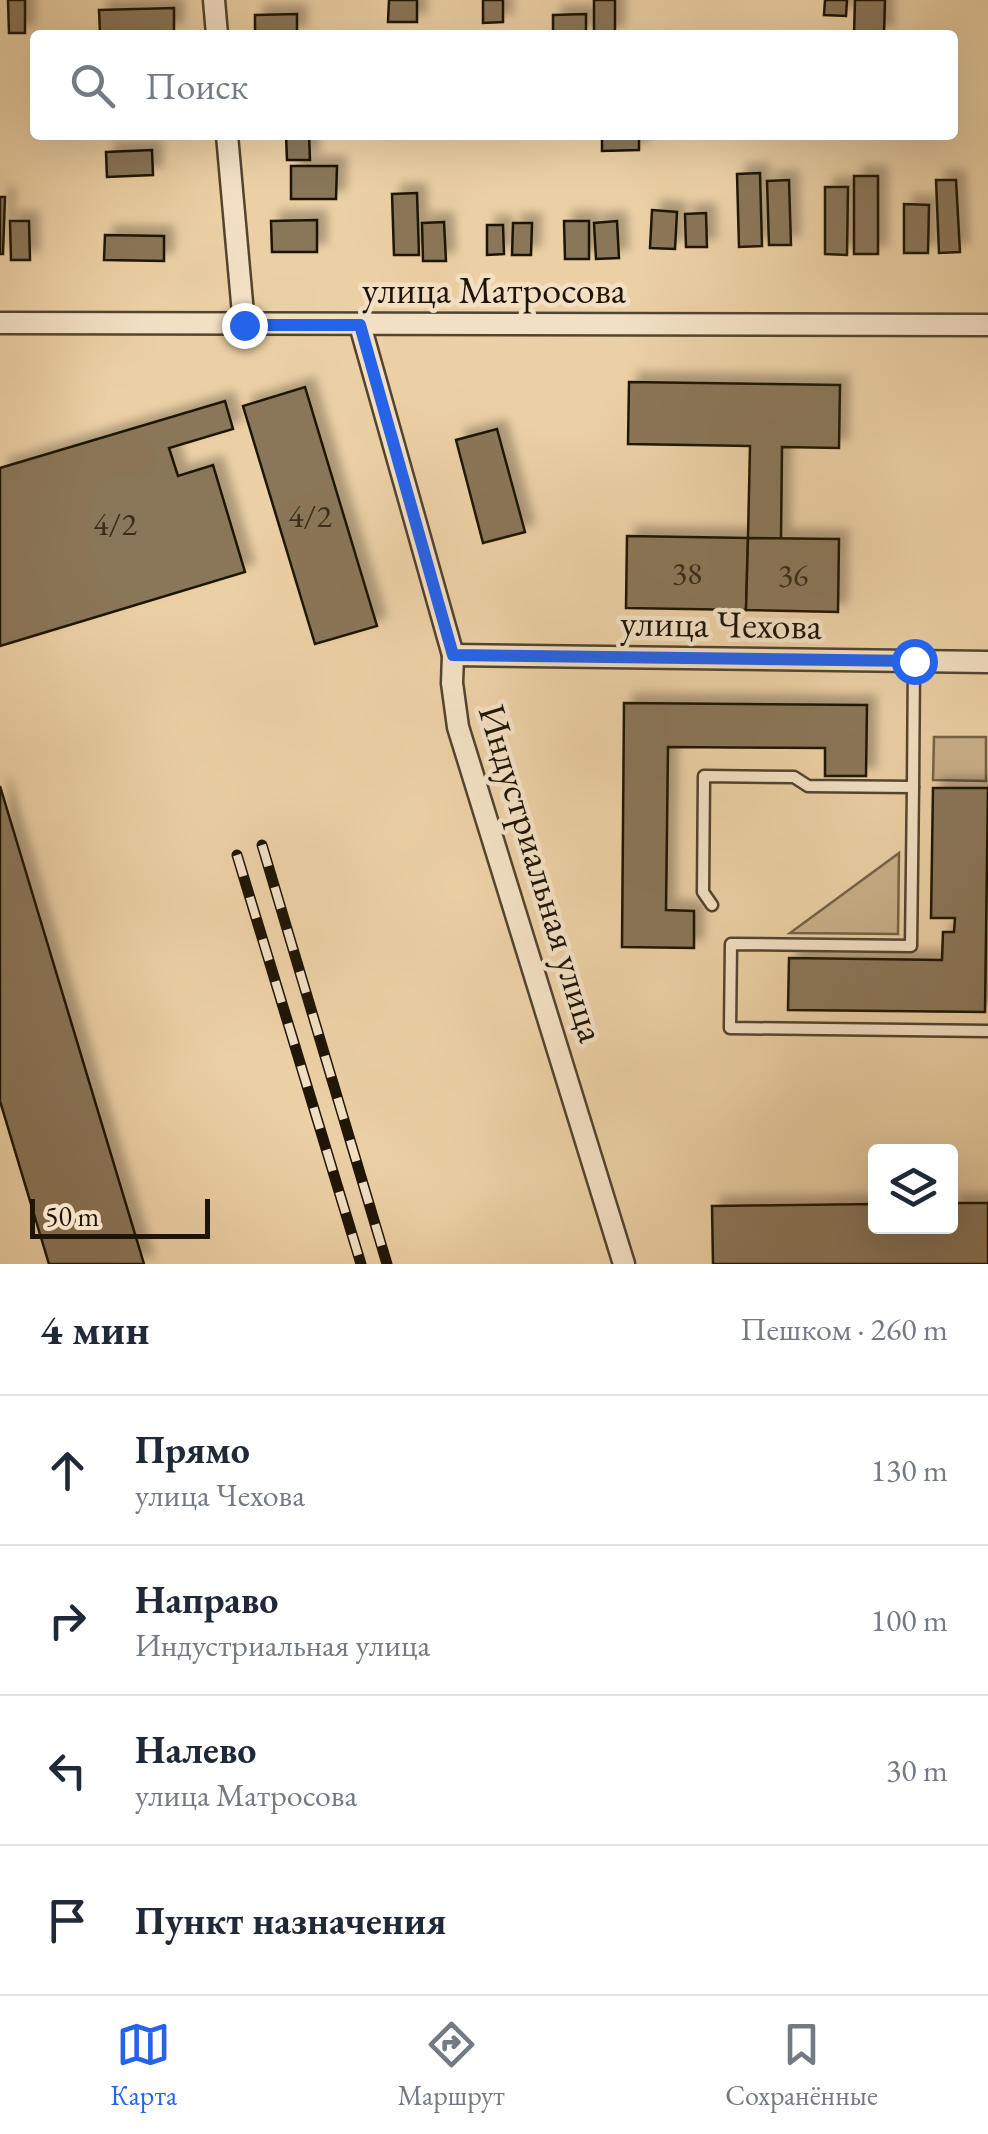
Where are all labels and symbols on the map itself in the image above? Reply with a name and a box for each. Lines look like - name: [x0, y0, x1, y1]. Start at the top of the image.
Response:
- street label: улица Матросова: [362, 265, 627, 314]
- route end: [222, 303, 268, 349]
- house number: 4/2: [288, 495, 332, 537]
- house number: 4/2: [93, 503, 137, 545]
- house number: 38: [672, 552, 702, 594]
- house number: 36: [778, 554, 808, 596]
- street label: улица Чехова: [620, 597, 823, 650]
- route start: [892, 639, 938, 685]
- street label: Индустриальная улица: [468, 698, 617, 1048]
- scale bar: [30, 1194, 210, 1238]

